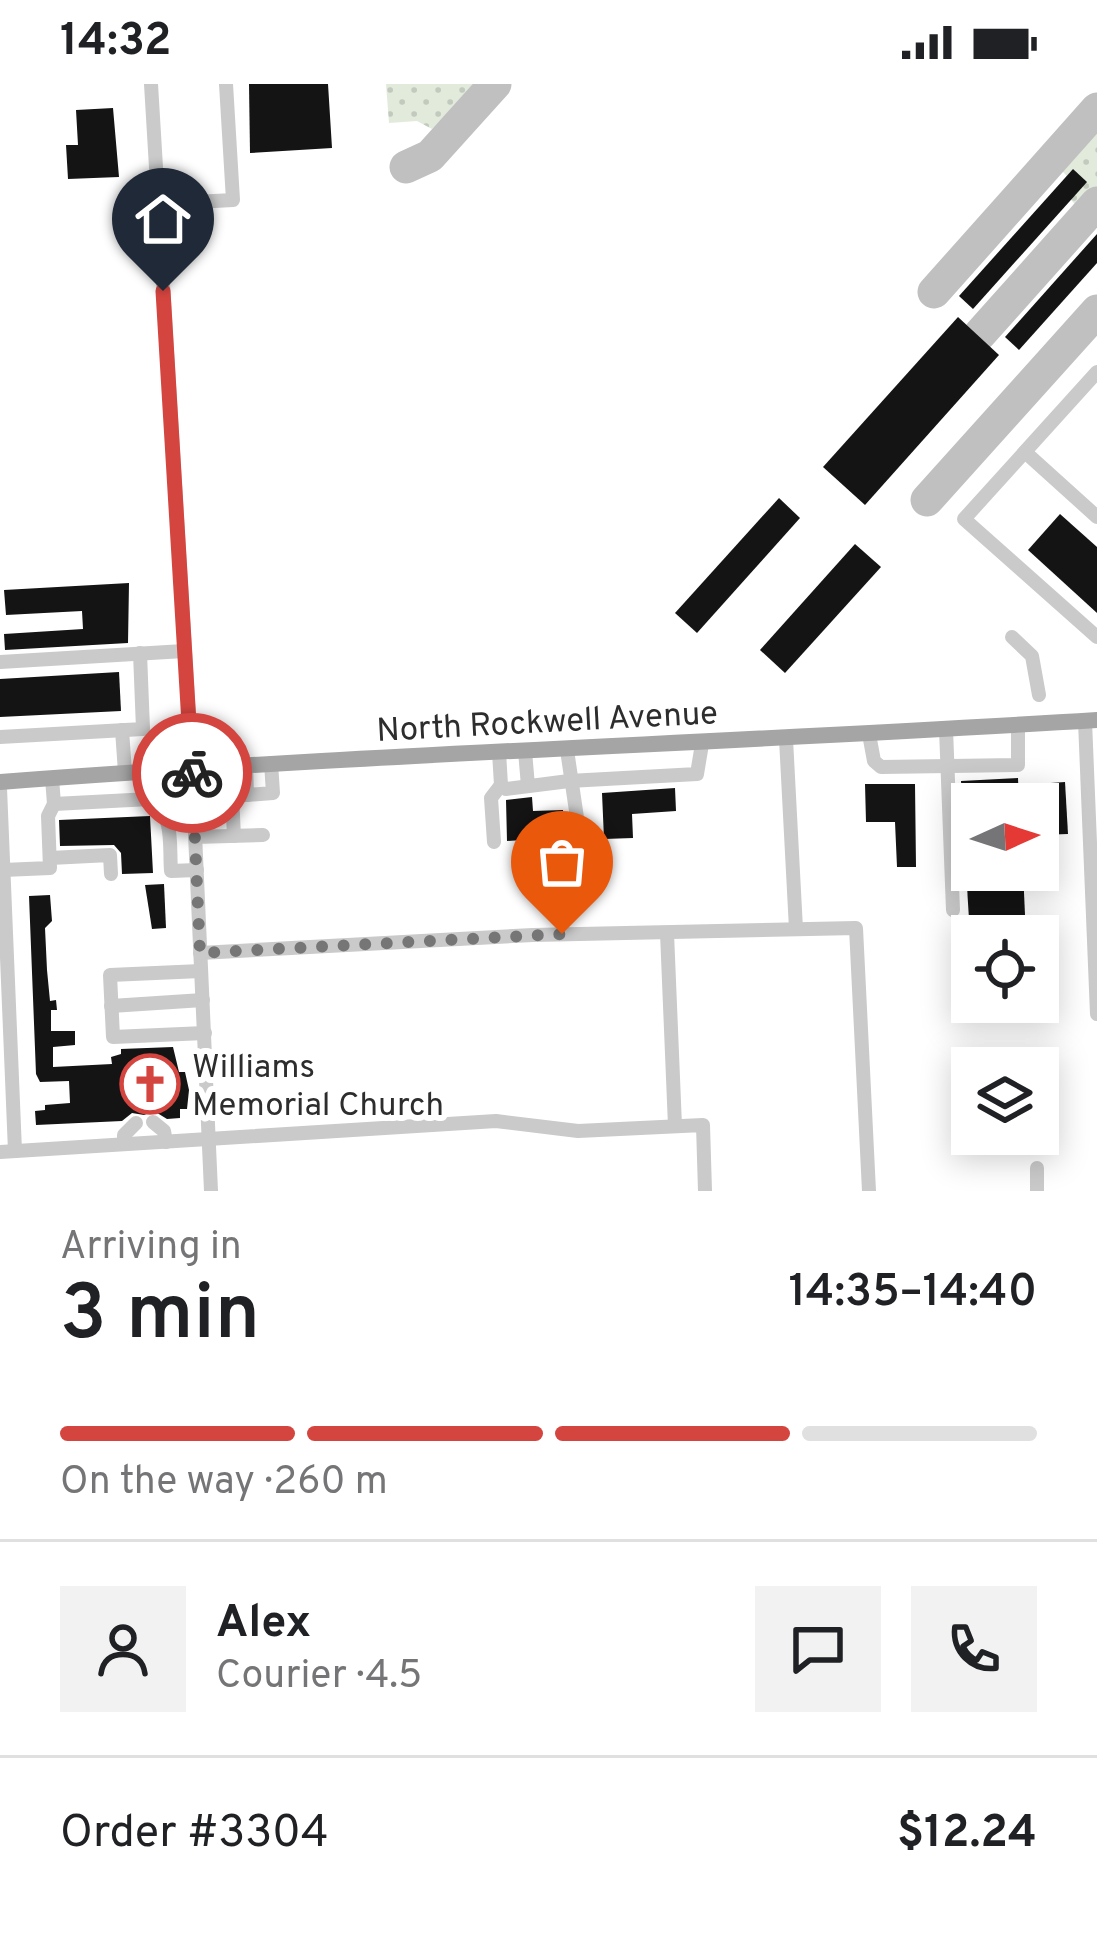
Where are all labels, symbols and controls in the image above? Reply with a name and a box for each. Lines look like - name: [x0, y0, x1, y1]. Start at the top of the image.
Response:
- text: 14:32: [60, 14, 172, 71]
- pin: [112, 168, 214, 291]
- icon: home: [130, 186, 196, 252]
- street label: North Rockwell Avenue: [375, 694, 719, 754]
- courier: [132, 713, 252, 833]
- icon: bike: [159, 740, 225, 806]
- north arrow: [951, 783, 1059, 891]
- map controls: [951, 783, 1059, 1155]
- pin: [511, 811, 613, 934]
- icon: bag: [529, 829, 595, 895]
- button: locate: [951, 915, 1059, 1023]
- button: layers: [951, 1047, 1059, 1155]
- place label: Williams Memorial Church: [192, 1048, 444, 1128]
- church icon: Williams Memorial Church: [119, 1053, 181, 1115]
- text: Arriving in: [60, 1224, 242, 1273]
- text: 14:35–14:40: [789, 1265, 1037, 1322]
- text: 3 min: [60, 1268, 260, 1367]
- text: On the way · 260 m: [60, 1459, 388, 1508]
- button: person: [60, 1586, 186, 1712]
- button: chat: [755, 1586, 881, 1712]
- button: phone: [911, 1586, 1037, 1712]
- text: Alex: [216, 1596, 311, 1653]
- text: Courier · 4.5: [216, 1653, 422, 1702]
- text: Order #3304: [60, 1806, 329, 1863]
- text: $12.24: [897, 1806, 1037, 1863]

